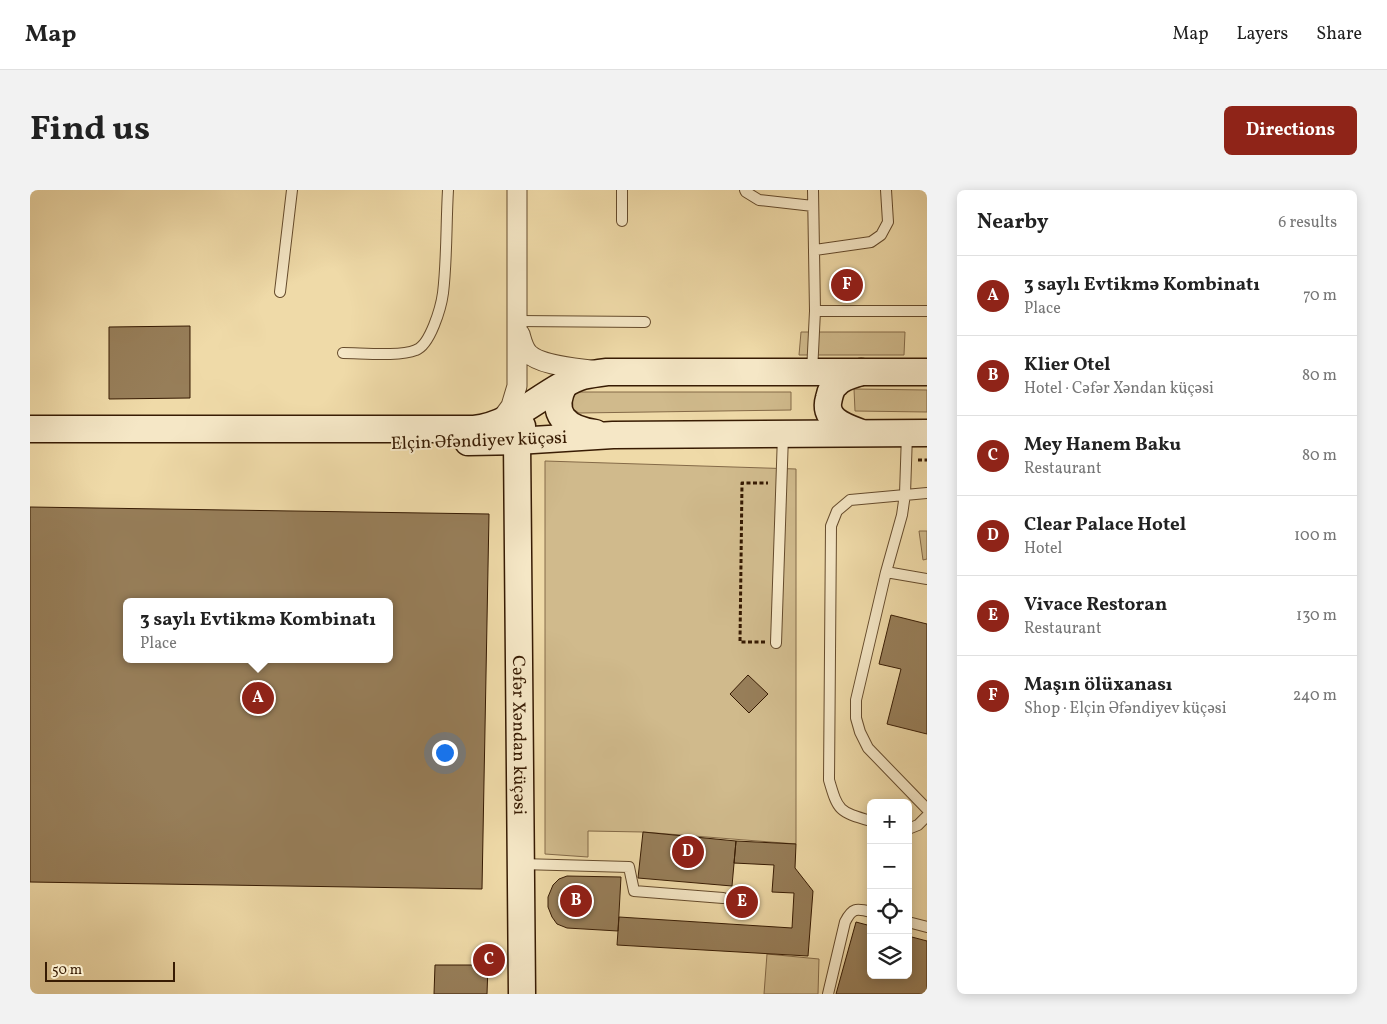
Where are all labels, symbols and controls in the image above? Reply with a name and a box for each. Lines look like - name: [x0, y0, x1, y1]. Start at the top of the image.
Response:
- text: Map: [25, 18, 76, 52]
- text: Map: [1172, 22, 1208, 47]
- text: Layers: [1236, 22, 1288, 47]
- text: Share: [1316, 22, 1362, 47]
- text: Find us: [30, 106, 150, 154]
- button: Directions: [1224, 106, 1357, 155]
- text: Nearby: [977, 208, 1048, 237]
- text: 6 results: [1278, 212, 1337, 234]
- pin: F: [831, 266, 863, 304]
- text: 3 saylı Evtikmə Kombinatı: [1024, 272, 1260, 298]
- text: A: [987, 285, 999, 307]
- text: 70 m: [1303, 285, 1337, 307]
- text: Place: [1024, 298, 1061, 320]
- text: Klier Otel: [1024, 352, 1111, 378]
- text: B: [988, 365, 998, 387]
- text: 80 m: [1302, 365, 1337, 387]
- text: Hotel · Cəfər Xəndan küçəsi: [1024, 378, 1214, 400]
- street label: Elçin Əfəndiyev küçəsi: [390, 426, 568, 457]
- text: Mey Hanem Baku: [1024, 432, 1181, 458]
- text: C: [988, 445, 998, 467]
- text: 80 m: [1302, 445, 1337, 467]
- text: Restaurant: [1024, 458, 1102, 480]
- text: Clear Palace Hotel: [1024, 512, 1186, 538]
- text: D: [987, 525, 999, 547]
- text: 100 m: [1294, 525, 1337, 547]
- text: Hotel: [1024, 538, 1062, 560]
- text: Vivace Restoran: [1024, 592, 1167, 618]
- popup: [123, 598, 393, 663]
- text: E: [988, 605, 998, 627]
- text: 130 m: [1296, 605, 1337, 627]
- text: 3 saylı Evtikmə Kombinatı: [140, 607, 376, 633]
- text: Restaurant: [1024, 618, 1102, 640]
- text: Place: [140, 633, 177, 655]
- street label: Cəfər Xəndan küçəsi: [505, 655, 531, 815]
- text: Maşın ölüxanası: [1024, 672, 1172, 698]
- pin: A: [242, 679, 274, 717]
- text: F: [988, 685, 998, 707]
- text: 240 m: [1293, 685, 1337, 707]
- text: Shop · Elçin Əfəndiyev küçəsi: [1024, 698, 1226, 720]
- your location: [432, 740, 458, 766]
- map controls: [867, 799, 912, 979]
- button: +: [867, 799, 912, 844]
- pin: D: [672, 833, 704, 871]
- button: −: [867, 844, 912, 889]
- pin: B: [560, 882, 592, 920]
- pin: E: [726, 883, 758, 921]
- button: locate: [867, 889, 912, 934]
- button: layers: [867, 934, 912, 979]
- pin: C: [473, 941, 505, 979]
- scale bar: [45, 959, 175, 982]
- text: 50 m: [52, 961, 82, 980]

